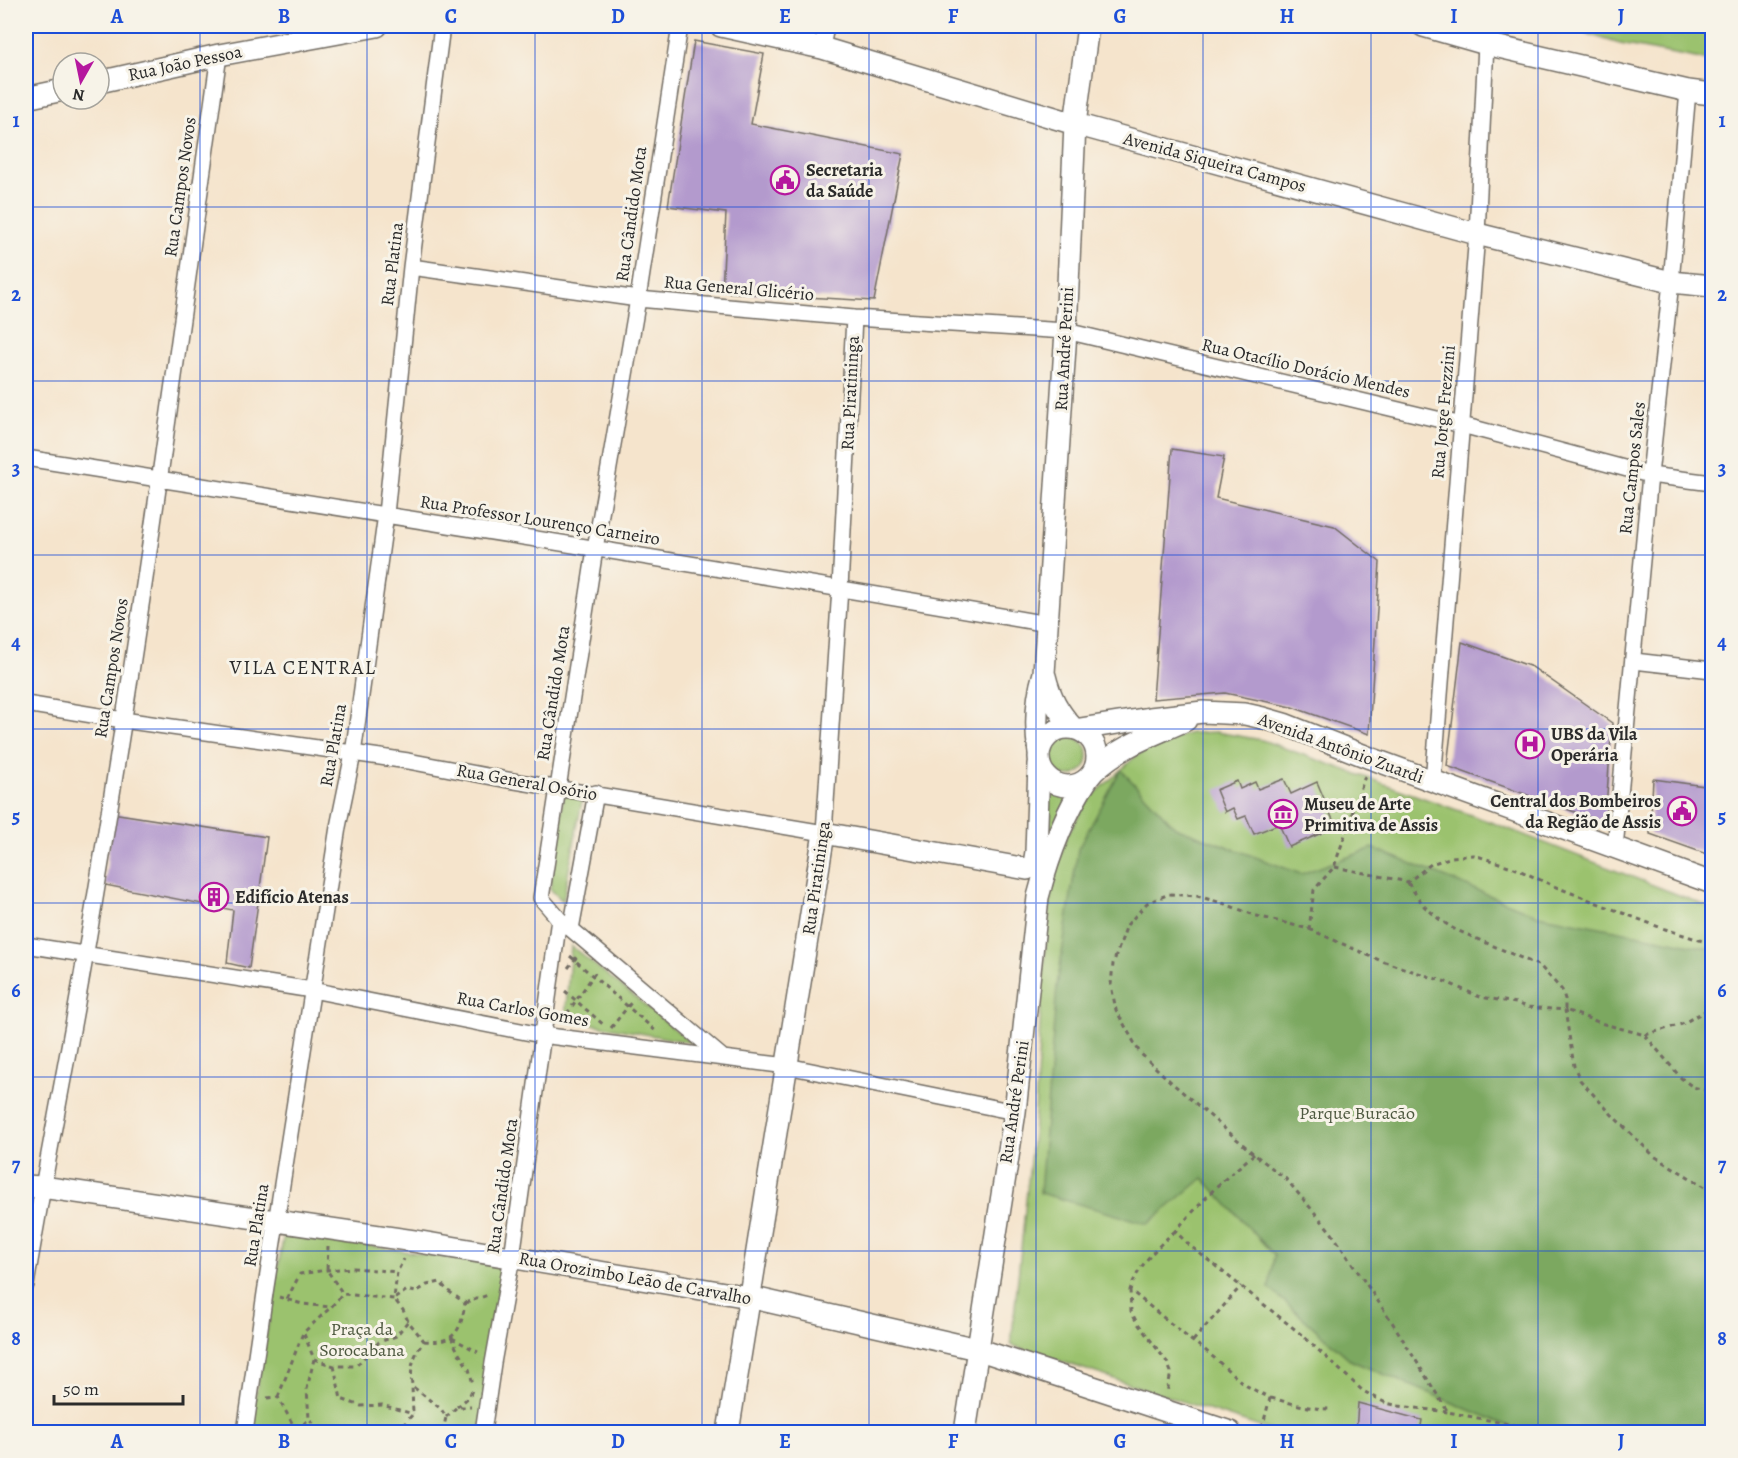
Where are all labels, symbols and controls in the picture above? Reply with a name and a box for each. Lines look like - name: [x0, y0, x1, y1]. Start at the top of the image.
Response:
- text: A: [110, 3, 124, 30]
- text: B: [278, 3, 290, 30]
- text: C: [445, 3, 457, 30]
- text: D: [611, 3, 625, 30]
- text: E: [779, 3, 791, 30]
- text: F: [948, 3, 959, 30]
- text: G: [1113, 3, 1127, 30]
- text: H: [1280, 3, 1295, 30]
- text: I: [1450, 3, 1458, 30]
- text: J: [1618, 3, 1625, 30]
- street label: Rua João Pessoa: [126, 39, 245, 87]
- north arrow: [51, 51, 111, 111]
- text: N: [71, 83, 86, 107]
- text: 1: [12, 107, 20, 134]
- text: 1: [1718, 107, 1726, 134]
- street label: Rua Campos Novos: [158, 115, 202, 259]
- street label: Avenida Siqueira Campos: [1120, 126, 1309, 198]
- street label: Rua Cândido Mota: [610, 144, 652, 283]
- place label: Secretaria da Saúde: [806, 158, 883, 203]
- public building icon: Secretaria da Saúde: [769, 164, 801, 196]
- street label: Rua Platina: [375, 220, 409, 307]
- street label: Rua General Glicério: [663, 269, 815, 307]
- text: 2: [11, 281, 21, 308]
- text: 2: [1717, 281, 1727, 308]
- street label: Rua André Perini: [1049, 286, 1079, 412]
- street label: Rua Otacílio Dorácio Mendes: [1199, 332, 1413, 404]
- street label: Rua Piratininga: [835, 334, 865, 451]
- street label: Rua Jorge Frezzini: [1425, 344, 1461, 480]
- street label: Rua Campos Sales: [1613, 400, 1651, 536]
- text: 3: [12, 455, 20, 482]
- text: 3: [1718, 455, 1726, 482]
- street label: Rua Professor Lourenço Carneiro: [418, 489, 662, 551]
- street label: Rua Campos Novos: [88, 596, 134, 740]
- street label: Rua Cândido Mota: [530, 623, 576, 762]
- text: 4: [11, 629, 21, 656]
- text: 4: [1717, 629, 1727, 656]
- district label: VILA CENTRAL: [229, 654, 376, 681]
- street label: Rua Platina: [314, 701, 352, 789]
- street label: Avenida Antônio Zuardi: [1254, 707, 1427, 789]
- place label: UBS da Vila Operária: [1551, 722, 1638, 767]
- hospital icon: UBS da Vila Operária: [1514, 728, 1546, 760]
- street label: Rua General Osório: [455, 758, 599, 806]
- place label: Central dos Bombeiros da Região de Assis: [1490, 789, 1661, 834]
- place label: Museu de Arte Primitiva de Assis: [1304, 792, 1438, 837]
- public building icon: Central dos Bombeiros da Região de Assis: [1666, 795, 1698, 827]
- museum icon: Museu de Arte Primitiva de Assis: [1267, 798, 1299, 830]
- text: 5: [12, 803, 20, 830]
- text: 5: [1718, 803, 1726, 830]
- street label: Rua Piratininga: [796, 819, 836, 937]
- building icon: Edifício Atenas: [198, 881, 230, 913]
- place label: Edifício Atenas: [235, 885, 349, 909]
- text: 6: [11, 977, 21, 1004]
- text: 6: [1717, 977, 1727, 1004]
- street label: Rua Carlos Gomes: [455, 986, 591, 1032]
- street label: Rua André Perini: [993, 1039, 1035, 1165]
- park label: Parque Buracão: [1299, 1101, 1415, 1125]
- street label: Rua Cândido Mota: [481, 1116, 523, 1255]
- text: 7: [12, 1151, 21, 1178]
- text: 7: [1718, 1151, 1727, 1178]
- street label: Rua Platina: [238, 1181, 275, 1268]
- street label: Rua Orozimbo Leão de Carvalho: [517, 1246, 753, 1310]
- park label: Praça da Sorocabana: [319, 1317, 405, 1362]
- text: 8: [11, 1325, 21, 1352]
- text: 8: [1717, 1325, 1727, 1352]
- scale bar: [54, 1368, 183, 1406]
- text: 50 m: [63, 1377, 99, 1401]
- text: A: [110, 1428, 124, 1455]
- text: B: [278, 1428, 290, 1455]
- text: C: [445, 1428, 457, 1455]
- text: D: [611, 1428, 625, 1455]
- text: E: [779, 1428, 791, 1455]
- text: F: [948, 1428, 959, 1455]
- text: G: [1113, 1428, 1127, 1455]
- text: H: [1280, 1428, 1295, 1455]
- text: I: [1450, 1428, 1458, 1455]
- text: J: [1618, 1428, 1625, 1455]

